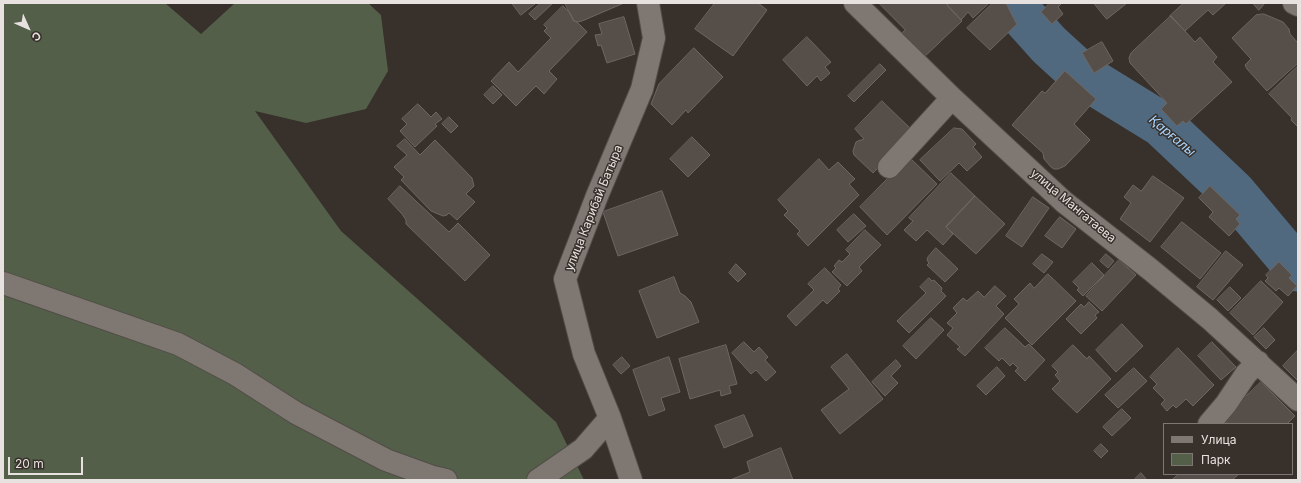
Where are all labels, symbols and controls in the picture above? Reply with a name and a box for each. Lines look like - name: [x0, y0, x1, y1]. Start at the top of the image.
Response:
- north arrow: [8, 8, 48, 48]
- text: С: [29, 29, 44, 44]
- water label: Қарғалы: [1146, 112, 1198, 160]
- street label: улица Карибай Батыра: [562, 143, 626, 273]
- street label: улица Мангатаева: [1027, 166, 1119, 246]
- legend: [1163, 423, 1293, 475]
- text: Улица: [1201, 432, 1236, 447]
- scale bar: [10, 449, 85, 475]
- text: Парк: [1201, 452, 1231, 467]
- text: 20 m: [15, 456, 44, 471]

